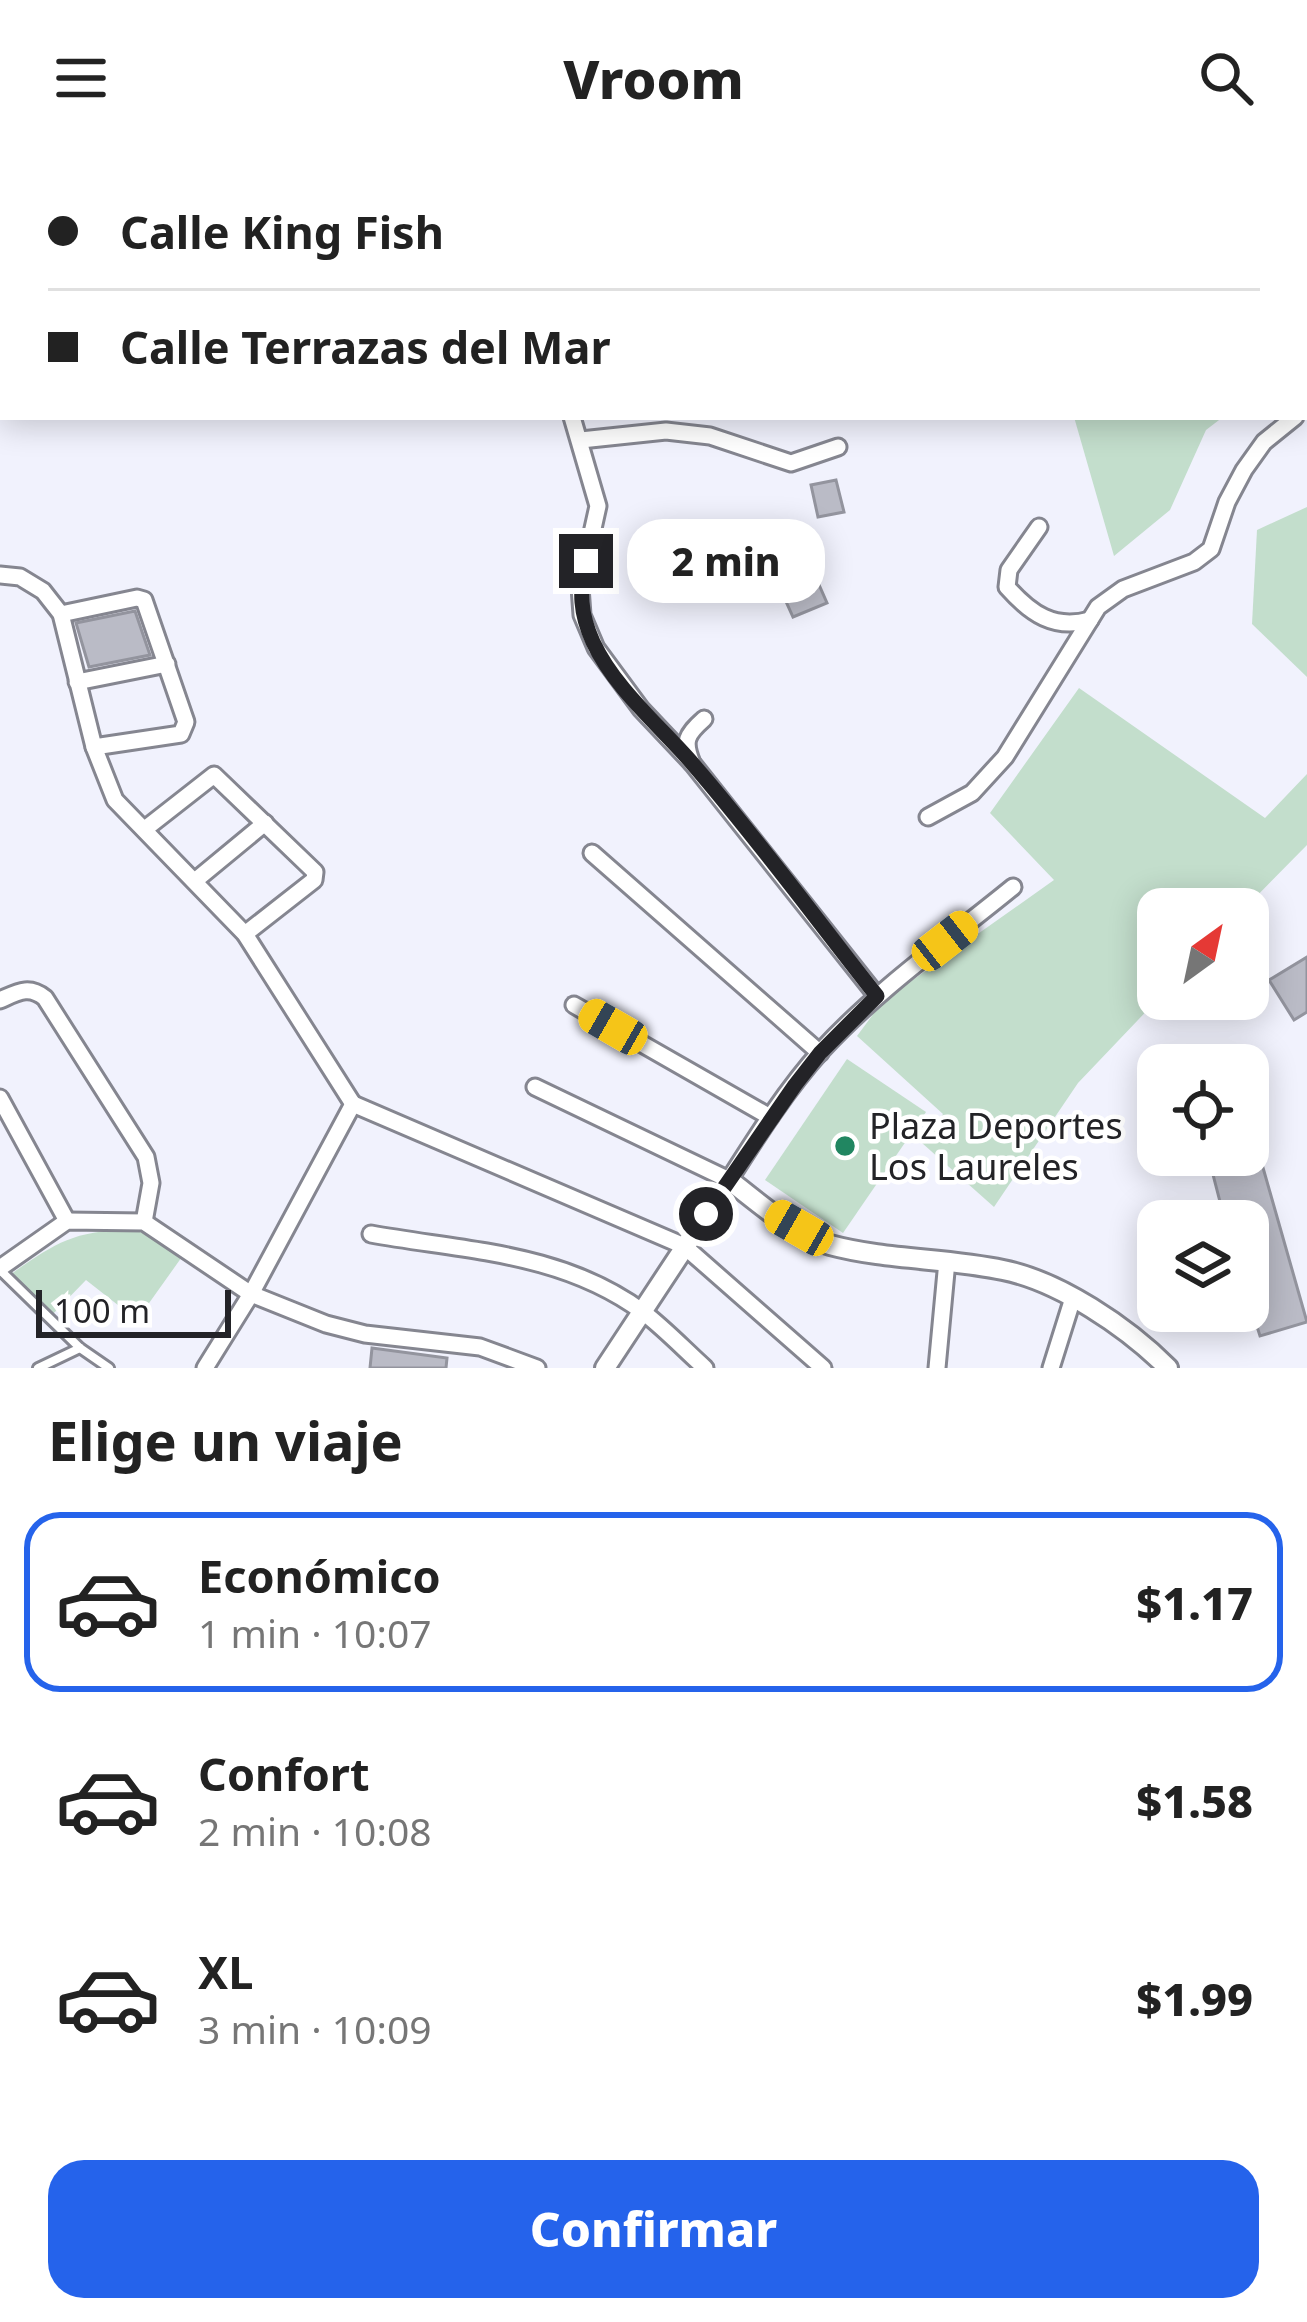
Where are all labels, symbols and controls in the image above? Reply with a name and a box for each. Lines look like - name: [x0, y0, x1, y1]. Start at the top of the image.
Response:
- text: Vroom: [563, 41, 744, 115]
- icon: menu: [48, 45, 114, 111]
- icon: search: [1193, 45, 1259, 111]
- text: Calle King Fish: [120, 201, 444, 262]
- text: Calle Terrazas del Mar: [120, 316, 611, 377]
- callout: 2 min: [628, 519, 826, 603]
- route end: [559, 534, 613, 588]
- text: 2 min: [672, 534, 780, 587]
- north arrow: [1137, 888, 1269, 1020]
- map controls: [1137, 888, 1269, 1332]
- car: [906, 905, 984, 977]
- car: [573, 993, 653, 1061]
- button: locate: [1137, 1044, 1269, 1176]
- place label: Plaza Deportes Los Laureles: [869, 1101, 1123, 1191]
- marker: Plaza Deportes Los Laureles: [832, 1133, 858, 1159]
- route start: [679, 1187, 733, 1241]
- car: [759, 1194, 839, 1262]
- button: layers: [1137, 1200, 1269, 1332]
- scale bar: [36, 1284, 231, 1337]
- text: 100 m: [54, 1288, 150, 1333]
- text: Elige un viaje: [48, 1403, 403, 1477]
- text: Económico: [198, 1545, 441, 1606]
- icon: car: [54, 1548, 162, 1656]
- text: $1.17: [1136, 1572, 1253, 1633]
- text: 1 min · 10:07: [198, 1606, 432, 1659]
- text: Confort: [198, 1743, 369, 1804]
- icon: car: [54, 1746, 162, 1854]
- text: $1.58: [1136, 1770, 1253, 1831]
- text: 2 min · 10:08: [198, 1804, 432, 1857]
- text: XL: [198, 1941, 253, 2002]
- icon: car: [54, 1944, 162, 2052]
- text: $1.99: [1136, 1968, 1253, 2029]
- text: 3 min · 10:09: [198, 2002, 432, 2055]
- button: Confirmar: [48, 2160, 1259, 2298]

